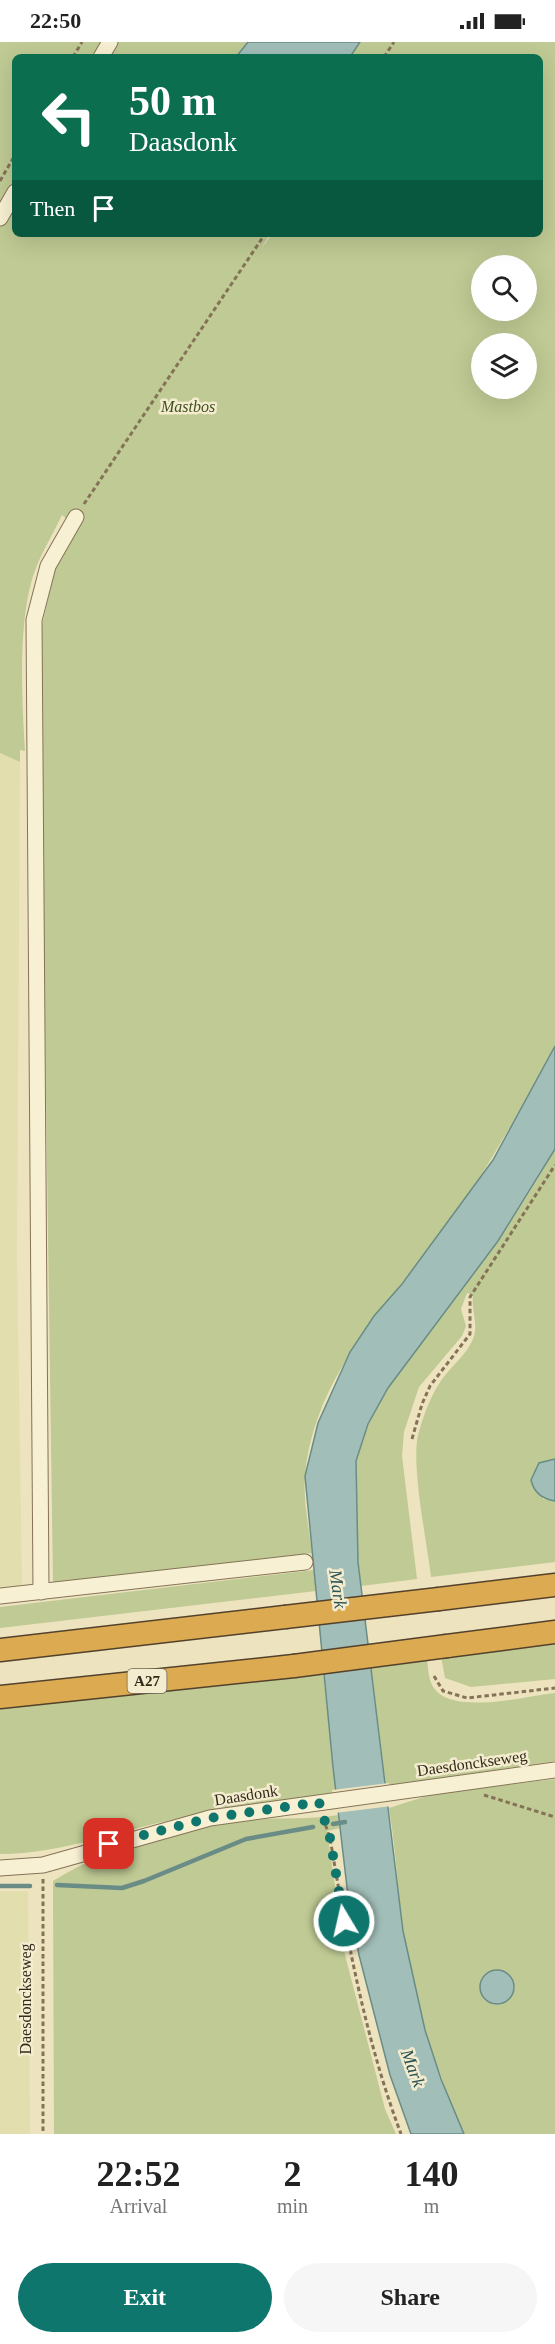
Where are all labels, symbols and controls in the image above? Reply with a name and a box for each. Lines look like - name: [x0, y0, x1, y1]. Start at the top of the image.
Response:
- text: 22:50: [30, 8, 81, 33]
- icon: left: [30, 78, 108, 156]
- text: 50 m: [129, 78, 217, 124]
- text: Daasdonk: [129, 127, 237, 157]
- icon: arrive: [87, 192, 120, 225]
- text: Then: [30, 196, 75, 221]
- map controls: [471, 255, 537, 399]
- button: search: [471, 255, 537, 321]
- button: layers: [471, 333, 537, 399]
- park label: Mastbos: [160, 398, 215, 415]
- water label: Mark: [325, 1567, 351, 1611]
- road number: A27: [128, 1669, 166, 1693]
- street label: Daesdonckseweg: [416, 1747, 528, 1780]
- street label: Daasdonk: [213, 1782, 279, 1808]
- pin: [83, 1818, 134, 1869]
- icon: arrive: [92, 1827, 125, 1860]
- position arrow: [312, 1889, 376, 1953]
- street label: Daesdonckseweg: [17, 1943, 35, 2055]
- water label: Mark: [396, 2045, 430, 2091]
- text: 22:52: [96, 2154, 180, 2194]
- text: 2: [284, 2154, 302, 2194]
- text: 140: [405, 2154, 459, 2194]
- text: Arrival: [110, 2195, 167, 2217]
- text: min: [277, 2195, 308, 2217]
- text: m: [424, 2195, 439, 2217]
- button: Exit: [18, 2263, 272, 2332]
- button: Share: [284, 2263, 537, 2332]

